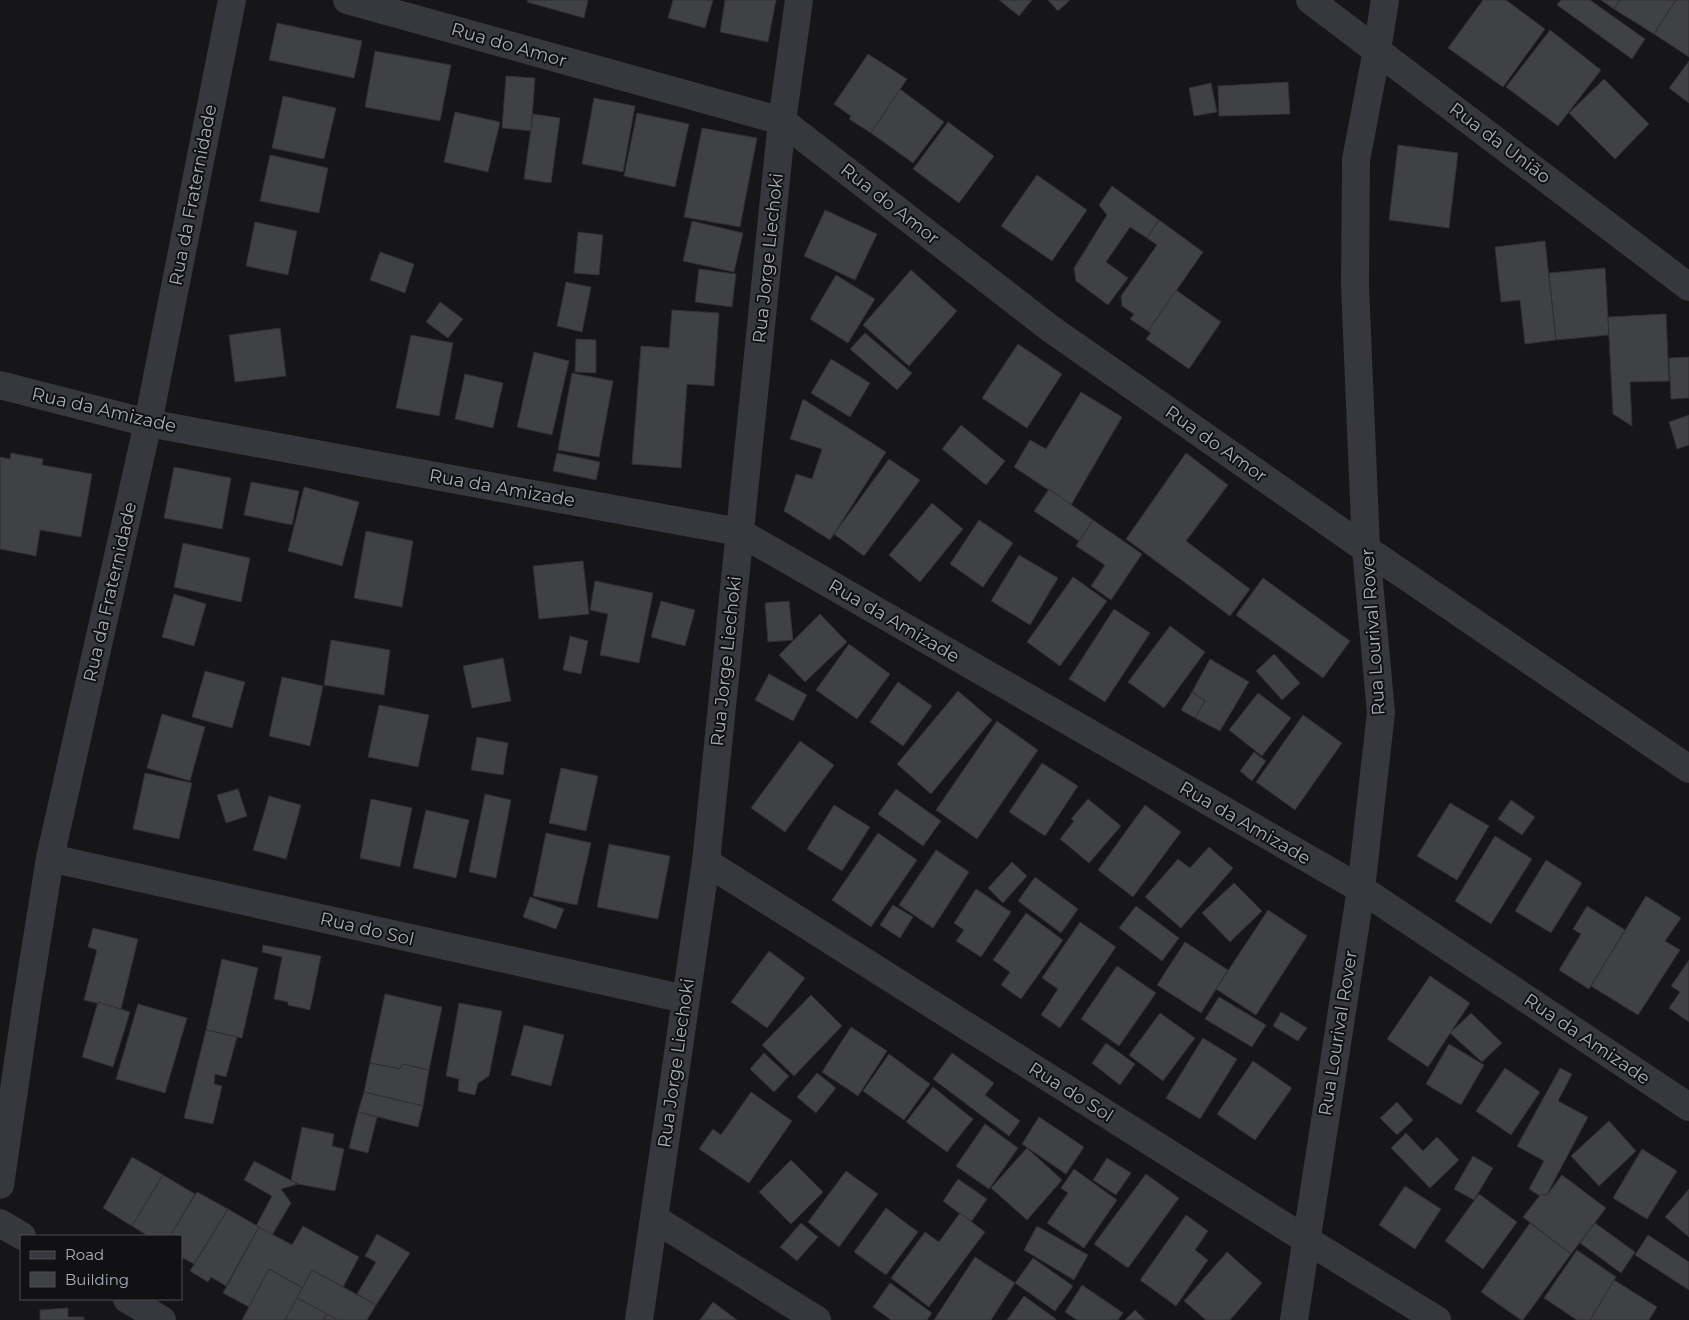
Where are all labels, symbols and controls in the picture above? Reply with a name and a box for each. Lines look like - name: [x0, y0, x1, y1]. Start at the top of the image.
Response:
- street label: Rua do Amor: [449, 18, 569, 72]
- street label: Rua da União: [1445, 98, 1555, 188]
- street label: Rua da Fraternidade: [165, 102, 221, 287]
- street label: Rua do Amor: [836, 159, 944, 249]
- street label: Rua Jorge Liechoki: [748, 172, 788, 344]
- street label: Rua da Amizade: [30, 383, 179, 437]
- street label: Rua do Amor: [1161, 401, 1271, 487]
- street label: Rua da Amizade: [427, 464, 577, 512]
- street label: Rua da Fraternidade: [79, 500, 141, 684]
- street label: Rua Lourival Rover: [1356, 548, 1390, 716]
- street label: Rua Jorge Liechoki: [706, 575, 746, 747]
- street label: Rua da Amizade: [825, 575, 964, 668]
- street label: Rua da Amizade: [1176, 777, 1315, 870]
- street label: Rua do Sol: [318, 908, 416, 950]
- street label: Rua Lourival Rover: [1314, 949, 1362, 1117]
- street label: Rua Jorge Liechoki: [653, 977, 699, 1149]
- street label: Rua da Amizade: [1520, 989, 1654, 1089]
- street label: Rua do Sol: [1025, 1057, 1117, 1127]
- legend: [20, 1235, 182, 1300]
- text: Road: [65, 1245, 104, 1264]
- text: Building: [65, 1270, 129, 1289]

